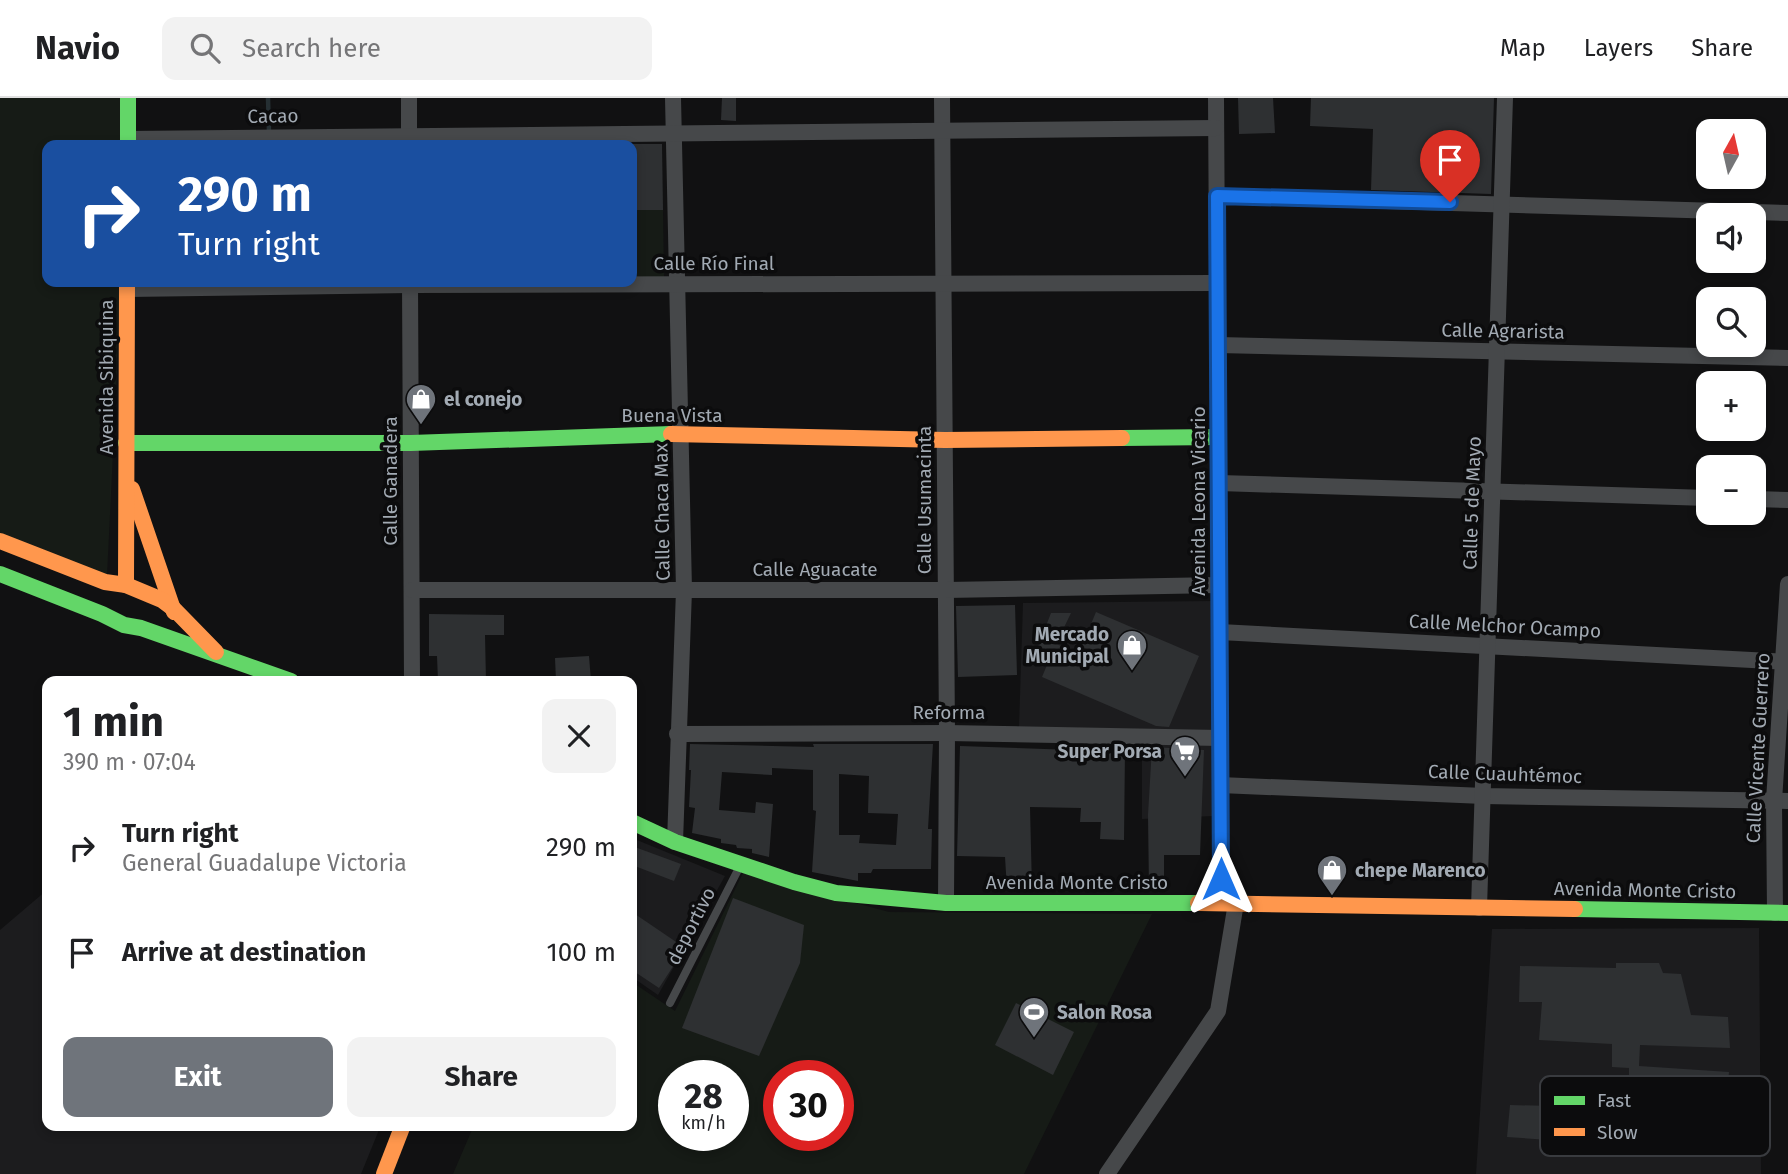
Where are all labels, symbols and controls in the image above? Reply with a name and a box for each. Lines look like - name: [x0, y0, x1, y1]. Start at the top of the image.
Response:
- search box: [162, 17, 652, 80]
- text: Navio: [35, 28, 120, 68]
- icon: search: [186, 29, 224, 67]
- text: Search here: [242, 33, 381, 64]
- text: Map: [1500, 34, 1546, 62]
- text: Layers: [1584, 34, 1653, 62]
- text: Share: [1691, 34, 1753, 62]
- street label: Cacao: [247, 104, 299, 128]
- north arrow: [1696, 119, 1766, 189]
- map controls: [1696, 119, 1766, 525]
- pin: [1420, 130, 1480, 202]
- icon: arrive: [1431, 141, 1469, 179]
- text: 290 m: [178, 165, 312, 224]
- icon: right: [63, 168, 154, 259]
- button: sound: [1696, 203, 1766, 273]
- text: Turn right: [178, 225, 320, 263]
- street label: Calle Río Final: [654, 252, 775, 275]
- button: search: [1696, 287, 1766, 357]
- street label: Avenida Sibiquina: [95, 299, 118, 455]
- street label: Calle Agrarista: [1441, 318, 1565, 344]
- button: +: [1696, 371, 1766, 441]
- shop icon: el conejo: [404, 382, 438, 426]
- place label: el conejo: [444, 388, 522, 411]
- street label: Buena Vista: [621, 404, 723, 427]
- street label: Avenida Leona Vicario: [1187, 406, 1210, 596]
- street label: Calle Ganadera: [379, 416, 402, 546]
- street label: Calle Usumacinta: [913, 426, 936, 574]
- street label: Calle 5 de Mayo: [1458, 436, 1486, 570]
- street label: Calle Chaca Max: [649, 442, 675, 581]
- button: −: [1696, 455, 1766, 525]
- street label: Calle Aguacate: [752, 558, 878, 581]
- street label: Calle Melchor Ocampo: [1408, 609, 1602, 643]
- place label: Mercado Municipal: [1025, 623, 1109, 668]
- shop icon: Mercado Municipal: [1115, 628, 1149, 672]
- street label: Calle Vicente Guerrero: [1742, 652, 1774, 844]
- text: 1 min: [63, 697, 164, 747]
- button: close: [542, 699, 616, 773]
- street label: Reforma: [913, 701, 985, 724]
- supermarket icon: Super Porsa: [1168, 734, 1202, 778]
- place label: Super Porsa: [1058, 740, 1162, 763]
- text: 390 m · 07:04: [63, 748, 196, 776]
- street label: Calle Cuauhtémoc: [1427, 760, 1583, 788]
- text: Turn right: [122, 818, 239, 849]
- icon: right: [63, 829, 101, 867]
- text: 290 m: [546, 832, 616, 863]
- position arrow: [1184, 842, 1258, 916]
- text: General Guadalupe Victoria: [122, 849, 407, 877]
- shop icon: chepe Marenco: [1315, 853, 1349, 897]
- place label: chepe Marenco: [1355, 859, 1486, 882]
- street label: Avenida Monte Cristo: [986, 871, 1168, 894]
- street label: Avenida Monte Cristo: [1554, 877, 1736, 903]
- street label: deportivo: [662, 883, 720, 969]
- icon: arrive: [63, 934, 101, 972]
- text: Arrive at destination: [122, 937, 366, 968]
- text: 100 m: [547, 937, 616, 968]
- sports icon: Salon Rosa: [1017, 995, 1051, 1039]
- place label: Salon Rosa: [1057, 1001, 1152, 1024]
- button: Exit: [63, 1037, 333, 1117]
- button: Share: [347, 1037, 616, 1117]
- speed limit sign: 30: [763, 1060, 854, 1151]
- text: 28: [684, 1075, 723, 1117]
- legend: [1540, 1076, 1770, 1156]
- text: Fast: [1597, 1089, 1631, 1112]
- text: km/h: [681, 1112, 726, 1134]
- text: Slow: [1597, 1121, 1638, 1144]

